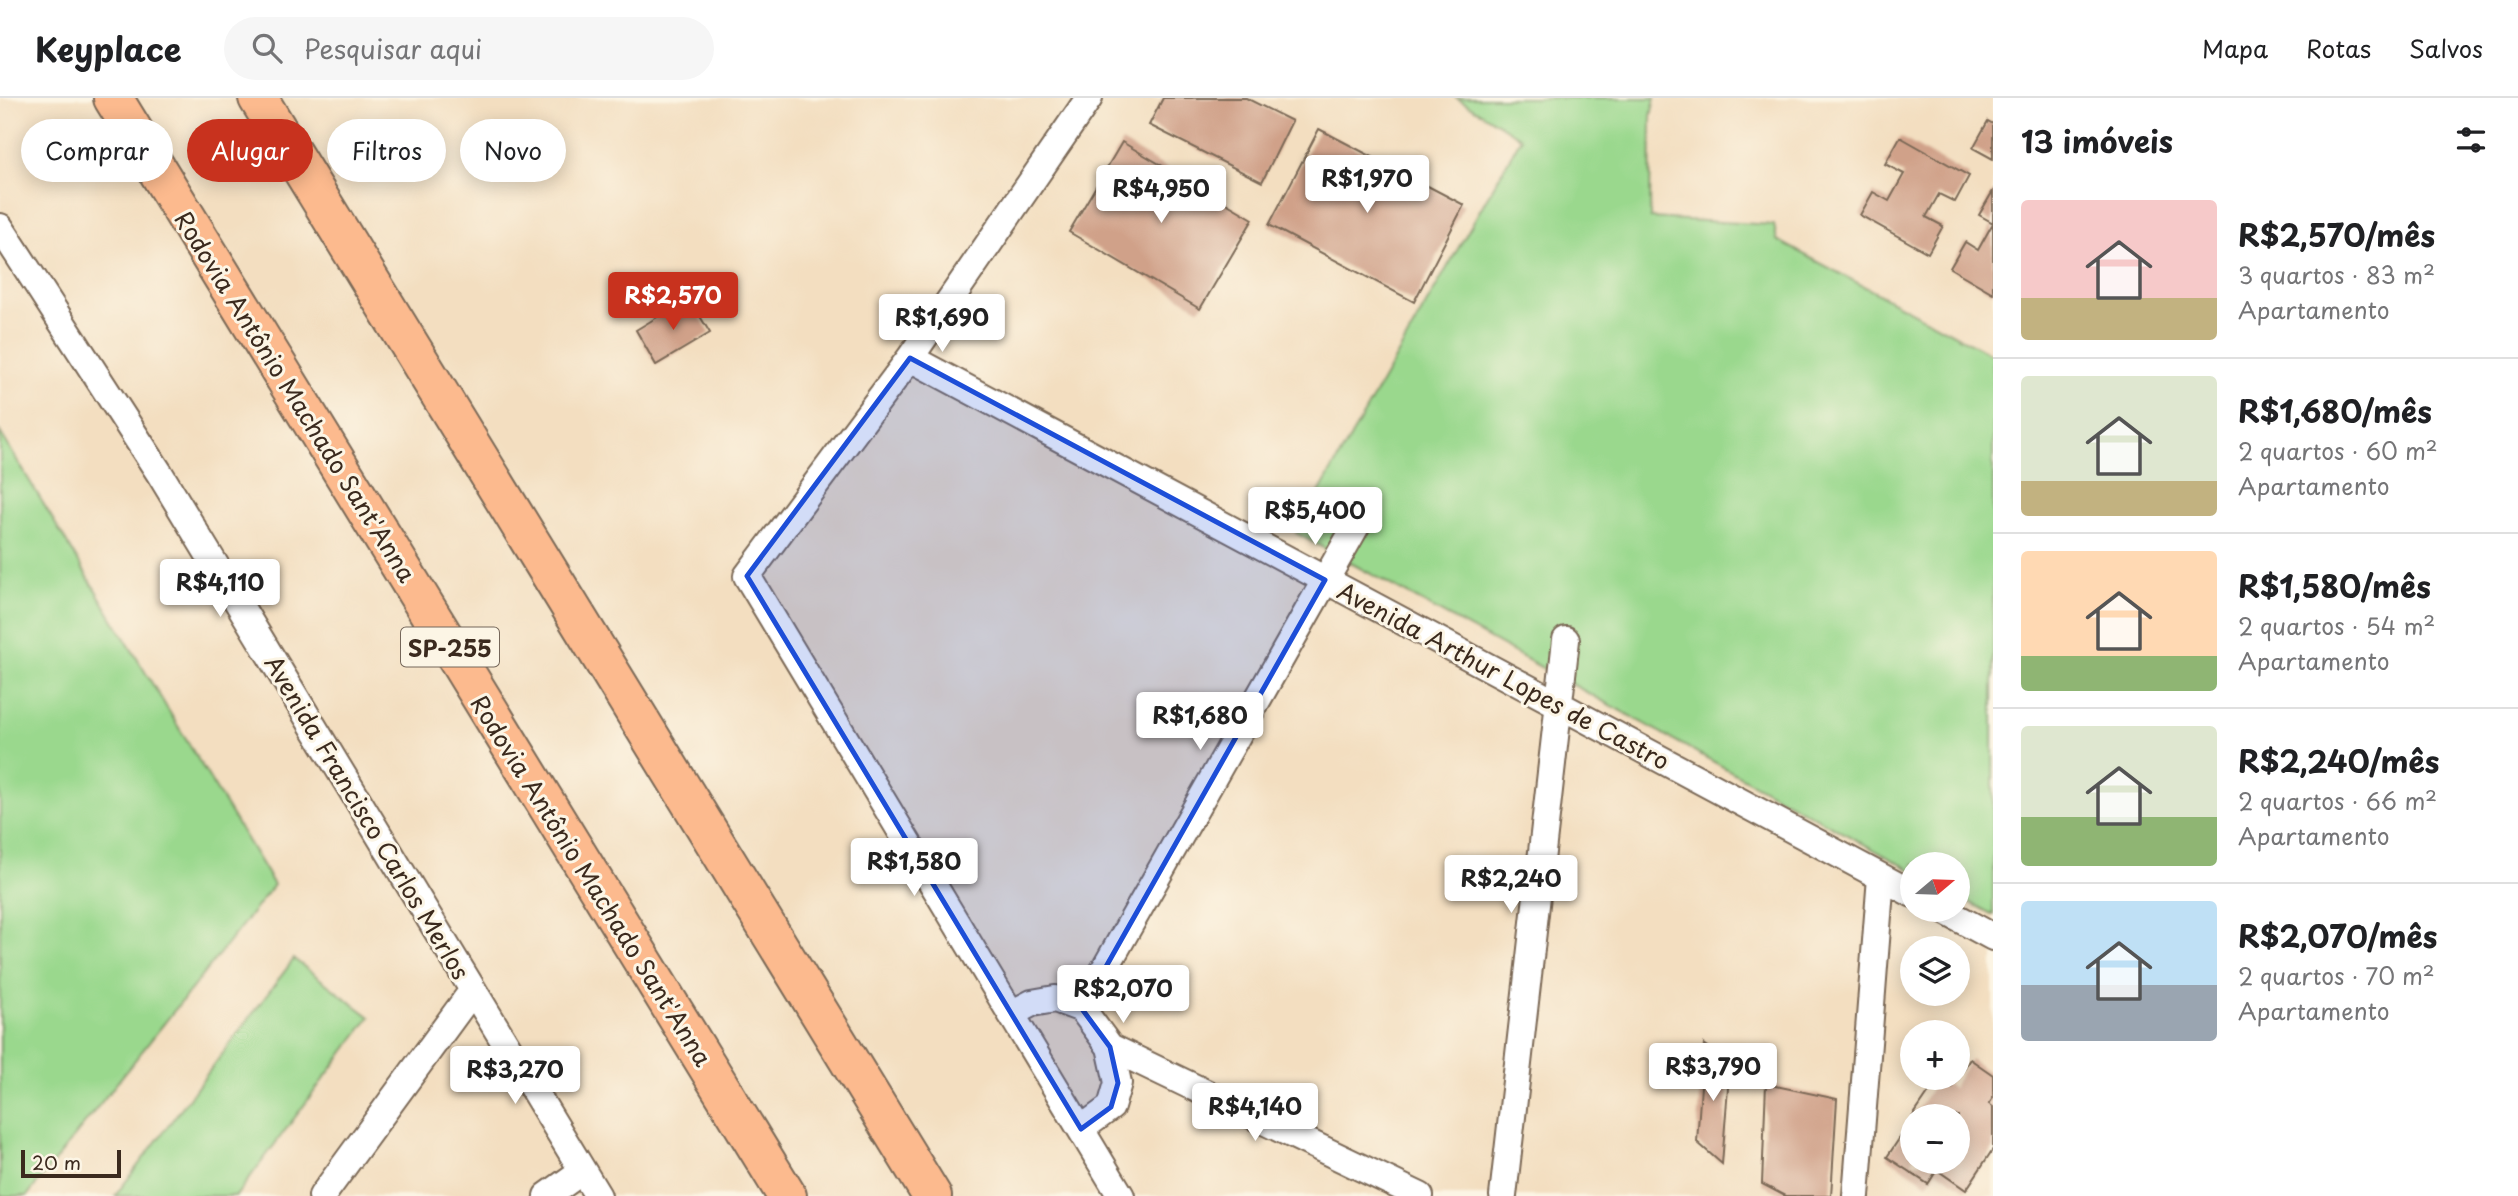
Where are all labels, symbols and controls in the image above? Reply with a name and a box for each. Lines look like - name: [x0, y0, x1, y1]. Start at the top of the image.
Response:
- search box: [224, 17, 714, 80]
- text: Keyplace: [35, 23, 182, 73]
- icon: search: [248, 29, 286, 67]
- text: Pesquisar aqui: [304, 29, 482, 68]
- text: Mapa: [2202, 30, 2268, 66]
- text: Rotas: [2306, 30, 2371, 66]
- text: Salvos: [2409, 30, 2483, 66]
- text: 13 imóveis: [2021, 118, 2173, 163]
- chip: Comprar: [21, 119, 173, 182]
- chip: Alugar: [187, 119, 313, 182]
- chip: Filtros: [327, 119, 446, 182]
- chip: Novo: [460, 119, 566, 182]
- icon: filters: [2452, 121, 2490, 159]
- pin: R$1,970: [1302, 156, 1432, 215]
- text: R$1,970: [1321, 160, 1413, 195]
- pin: R$4,950: [1096, 166, 1226, 225]
- text: R$4,950: [1112, 170, 1210, 205]
- street label: Rodovia Antônio Machado Sant'Anna: [166, 203, 426, 589]
- text: R$2,570/mês: [2238, 212, 2435, 257]
- icon: home: [2077, 228, 2161, 312]
- text: 3 quartos · 83 m²: [2238, 257, 2435, 292]
- pin: R$2,570: [608, 272, 738, 332]
- text: R$2,570: [624, 277, 722, 312]
- text: Apartamento: [2238, 292, 2390, 327]
- pin: R$1,690: [877, 294, 1007, 354]
- text: R$1,690: [895, 299, 989, 334]
- text: R$1,680/mês: [2238, 388, 2432, 433]
- icon: home: [2077, 404, 2161, 488]
- text: 2 quartos · 60 m²: [2238, 433, 2438, 468]
- text: Apartamento: [2238, 468, 2390, 503]
- pin: R$5,400: [1250, 488, 1380, 547]
- text: R$5,400: [1264, 492, 1366, 527]
- pin: R$4,110: [155, 560, 285, 619]
- text: R$1,580/mês: [2238, 563, 2431, 608]
- text: R$4,110: [176, 564, 264, 599]
- street label: Avenida Arthur Lopes de Castro: [1332, 572, 1676, 778]
- icon: home: [2077, 579, 2161, 663]
- text: 2 quartos · 54 m²: [2238, 608, 2435, 643]
- road number: SP-255: [401, 628, 499, 666]
- text: Apartamento: [2238, 643, 2390, 678]
- street label: Avenida Francisco Carlos Merlos: [257, 648, 479, 986]
- street label: Rodovia Antônio Machado Sant'Anna: [462, 687, 722, 1073]
- pin: R$1,680: [1135, 692, 1265, 752]
- text: R$1,680: [1152, 697, 1248, 732]
- text: R$2,240/mês: [2238, 738, 2439, 783]
- icon: home: [2077, 754, 2161, 838]
- text: 2 quartos · 66 m²: [2238, 783, 2437, 818]
- text: Apartamento: [2238, 818, 2390, 853]
- pin: R$1,580: [849, 838, 979, 898]
- text: R$1,580: [867, 843, 961, 878]
- north arrow: [1900, 852, 1970, 922]
- map controls: [1900, 852, 1970, 1174]
- pin: R$2,240: [1446, 856, 1576, 915]
- text: R$2,240: [1460, 860, 1562, 895]
- text: R$2,070/mês: [2238, 913, 2437, 958]
- icon: home: [2077, 929, 2161, 1013]
- button: layers: [1900, 936, 1970, 1006]
- text: 2 quartos · 70 m²: [2238, 958, 2435, 993]
- pin: R$2,070: [1058, 965, 1188, 1025]
- text: R$2,070: [1073, 970, 1173, 1005]
- text: Apartamento: [2238, 993, 2390, 1028]
- button: +: [1900, 1020, 1970, 1090]
- pin: R$3,790: [1648, 1044, 1778, 1103]
- pin: R$3,270: [450, 1046, 580, 1106]
- text: R$3,790: [1665, 1048, 1761, 1083]
- text: R$3,270: [466, 1051, 564, 1086]
- pin: R$4,140: [1190, 1084, 1320, 1143]
- text: R$4,140: [1208, 1088, 1302, 1123]
- button: −: [1900, 1104, 1970, 1174]
- scale bar: [21, 1147, 121, 1179]
- text: 20 m: [32, 1148, 81, 1176]

